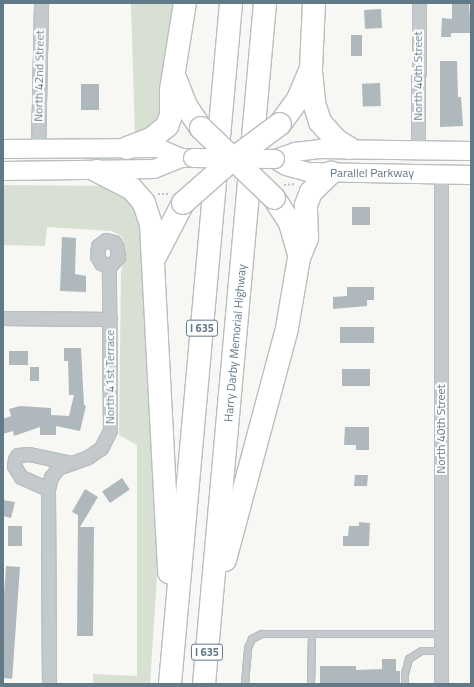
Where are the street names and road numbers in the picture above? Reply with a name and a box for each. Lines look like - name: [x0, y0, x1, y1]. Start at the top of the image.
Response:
- street label: North 42nd Street: [31, 30, 47, 122]
- street label: North 40th Street: [411, 31, 425, 121]
- street label: Parallel Parkway: [330, 166, 414, 180]
- street label: Harry Darby Memorial Highway: [221, 264, 249, 422]
- road number: I 635: [185, 319, 219, 337]
- street label: North 41st Terrace: [103, 330, 117, 424]
- street label: North 40th Street: [434, 384, 448, 474]
- road number: I 635: [190, 643, 224, 661]

